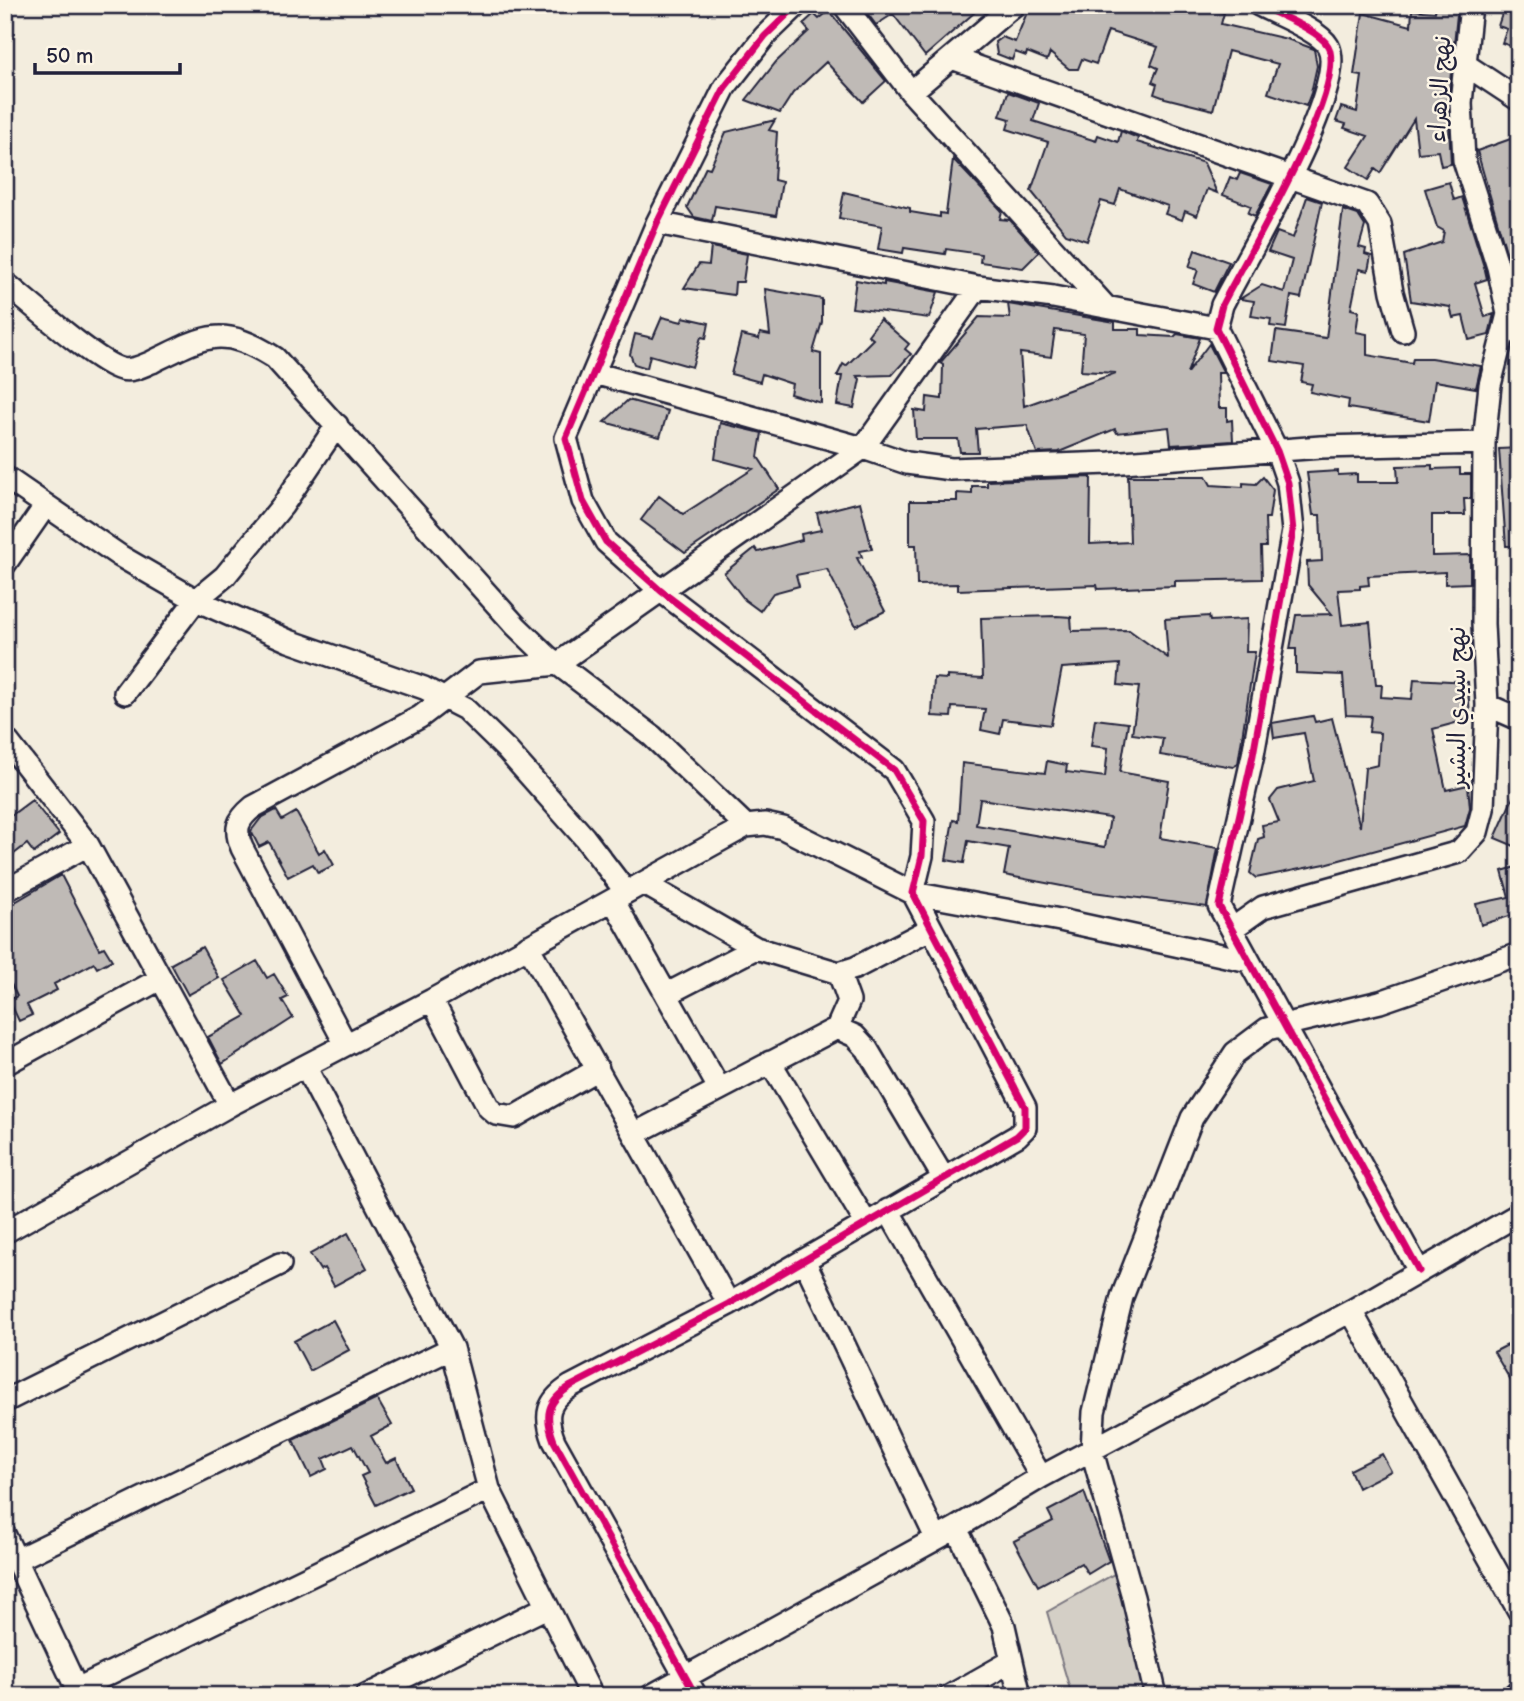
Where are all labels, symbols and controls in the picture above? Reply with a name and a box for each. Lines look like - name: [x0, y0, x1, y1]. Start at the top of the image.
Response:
- scale bar: [35, 32, 180, 76]
- street label: نهج الزهراء: [1423, 35, 1458, 143]
- text: 50 m: [46, 44, 93, 69]
- street label: نهج سيدي البشير: [1443, 626, 1474, 790]

